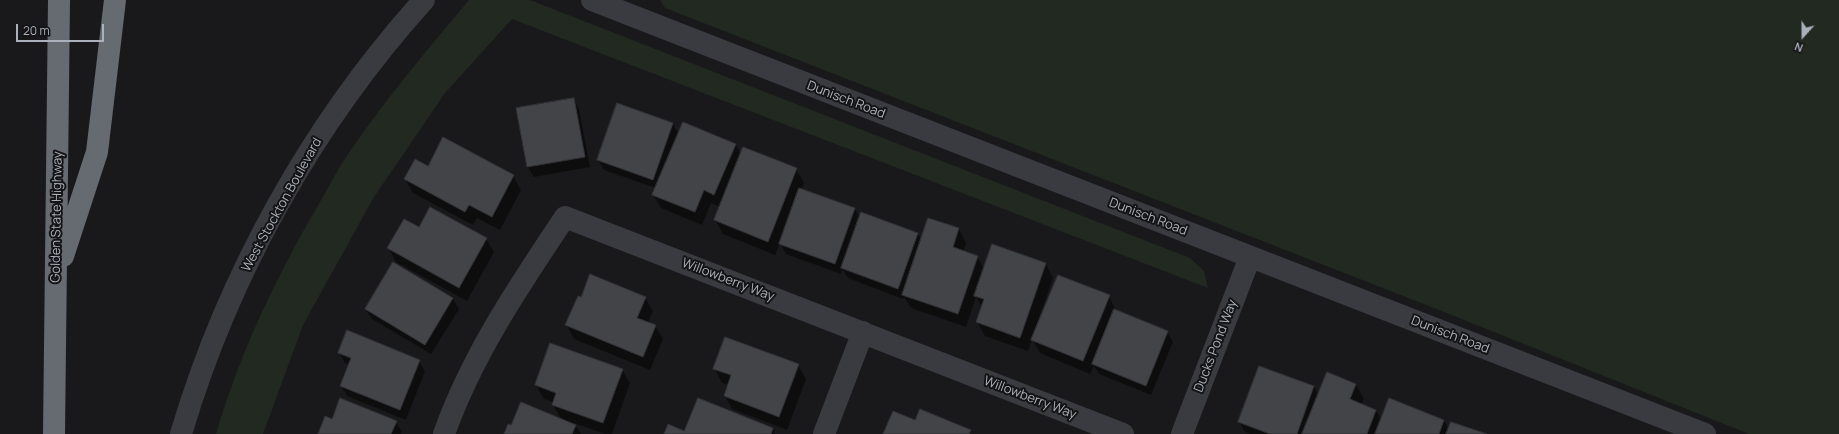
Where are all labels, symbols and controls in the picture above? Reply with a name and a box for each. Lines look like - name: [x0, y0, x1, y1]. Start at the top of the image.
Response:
- scale bar: [18, 16, 106, 42]
- north arrow: [1783, 16, 1823, 56]
- text: 20 m: [23, 22, 50, 39]
- text: N: [1792, 39, 1805, 56]
- street label: Dunisch Road: [805, 78, 887, 122]
- street label: West Stockton Boulevard: [239, 135, 325, 275]
- street label: Golden State Highway: [48, 151, 66, 283]
- street label: Dunisch Road: [1107, 195, 1189, 239]
- street label: Willowberry Way: [680, 255, 776, 305]
- street label: Ducks Pond Way: [1191, 297, 1241, 395]
- street label: Dunisch Road: [1409, 313, 1491, 357]
- street label: Willowberry Way: [982, 373, 1078, 423]

